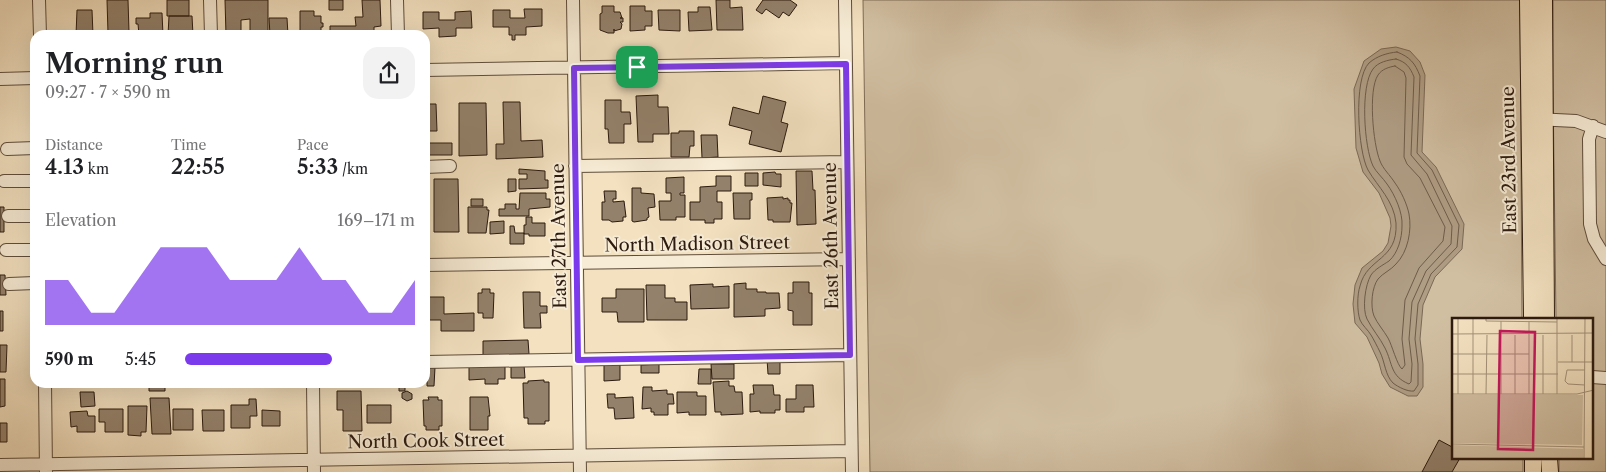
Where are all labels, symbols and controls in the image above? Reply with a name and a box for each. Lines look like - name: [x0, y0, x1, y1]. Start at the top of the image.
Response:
- text: Morning run: [45, 46, 224, 80]
- pin: [616, 46, 658, 88]
- button: share: [363, 47, 415, 99]
- icon: arrive: [623, 53, 651, 81]
- text: 09:27 · 7 × 590 m: [45, 82, 171, 102]
- street label: East 23rd Avenue: [1497, 86, 1521, 234]
- text: Distance: [45, 136, 103, 154]
- text: Time: [171, 136, 206, 154]
- text: Pace: [297, 136, 329, 154]
- text: 4.13: [45, 154, 84, 179]
- text: 22:55: [171, 154, 225, 179]
- text: 5:33: [297, 154, 338, 179]
- text: km: [84, 160, 109, 178]
- text: /km: [338, 160, 368, 178]
- street label: East 26th Avenue: [819, 162, 843, 310]
- street label: East 27th Avenue: [547, 163, 571, 309]
- text: Elevation: [45, 210, 116, 230]
- text: 169–171 m: [337, 210, 415, 230]
- street label: North Madison Street: [604, 231, 791, 257]
- inset map: [1452, 318, 1594, 460]
- text: 590 m: [45, 349, 94, 369]
- text: 5:45: [125, 349, 156, 369]
- street label: North Cook Street: [347, 429, 505, 453]

